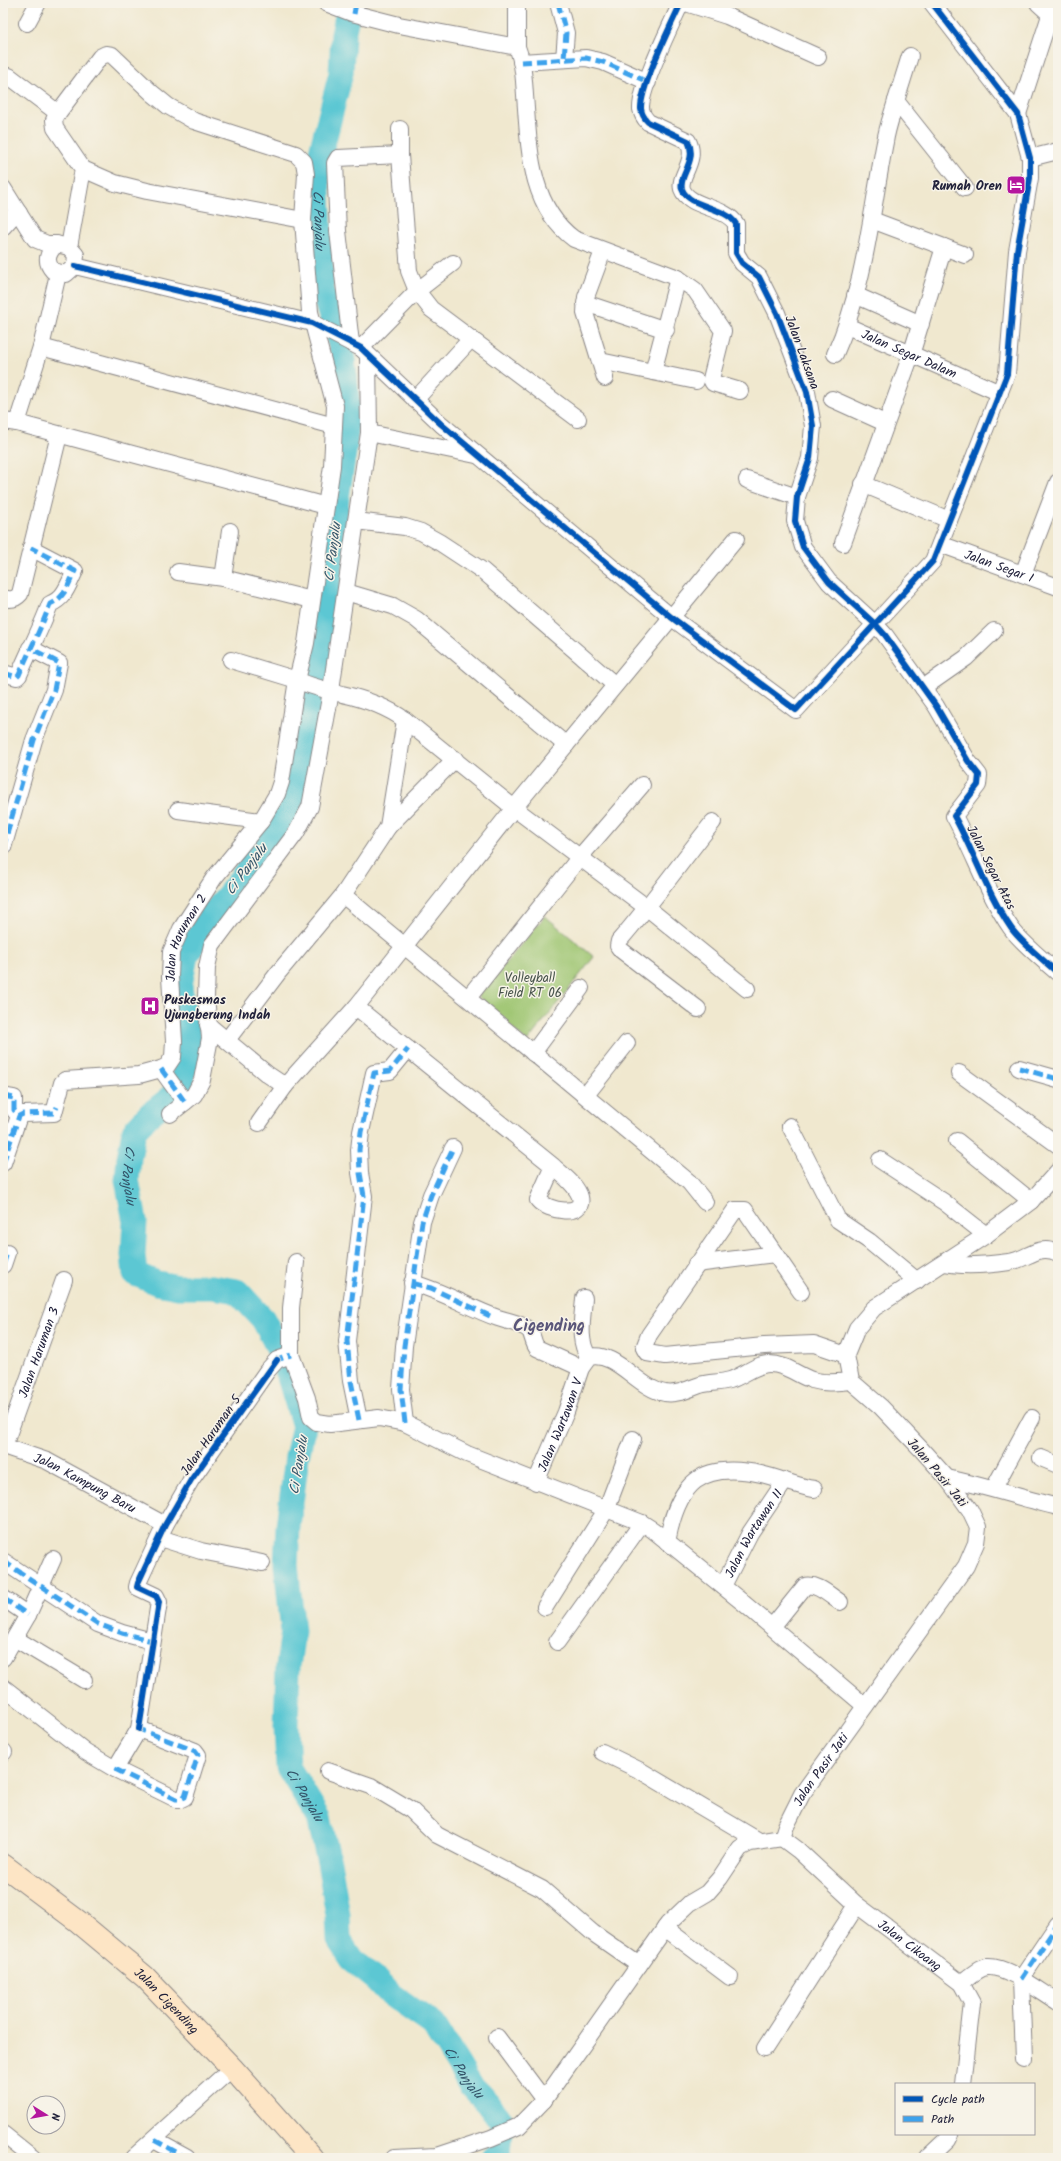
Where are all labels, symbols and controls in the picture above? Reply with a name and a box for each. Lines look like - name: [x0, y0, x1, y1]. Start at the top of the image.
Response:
- hotel icon: Rumah Oren: [1005, 174, 1027, 196]
- place label: Rumah Oren: [932, 176, 1002, 197]
- water label: Ci Panjalu: [306, 190, 330, 253]
- street label: Jalan Laksana: [778, 312, 825, 393]
- street label: Jalan Segar Dalam: [858, 324, 960, 385]
- water label: Ci Panjalu: [318, 519, 348, 583]
- street label: Jalan Segar I: [961, 545, 1036, 589]
- street label: Jalan Segar Atas: [960, 822, 1021, 914]
- water label: Ci Panjalu: [220, 838, 275, 900]
- street label: Jalan Haruman 2: [161, 890, 213, 982]
- park label: Volleyball Field RT 06: [498, 968, 562, 1004]
- place label: Puskesmas Ujungberung Indah: [164, 990, 270, 1026]
- hospital icon: Puskesmas Ujungberung Indah: [139, 995, 161, 1017]
- water label: Ci Panjalu: [115, 1144, 142, 1209]
- street label: Jalan Haruman 3: [13, 1304, 65, 1401]
- district label: Cigending: [513, 1313, 585, 1340]
- street label: Jalan Wartawan V: [533, 1374, 589, 1475]
- street label: Jalan Haruman 5: [176, 1390, 248, 1481]
- water label: Ci Panjalu: [283, 1432, 315, 1496]
- street label: Jalan Pasir Jati: [901, 1434, 973, 1513]
- street label: Jalan Kampung Baru: [31, 1448, 140, 1520]
- street label: Jalan Wartawan II: [720, 1485, 789, 1582]
- street label: Jalan Pasir Jati: [789, 1729, 855, 1810]
- water label: Ci Panjalu: [279, 1764, 330, 1828]
- street label: Jalan Cikoang: [873, 1915, 946, 1977]
- street label: Jalan Cigending: [129, 1963, 203, 2040]
- water label: Ci Panjalu: [437, 2042, 490, 2106]
- legend: [895, 2083, 1035, 2135]
- text: Cycle path: [931, 2090, 985, 2109]
- north arrow: [26, 2095, 66, 2135]
- text: Path: [931, 2110, 954, 2129]
- text: N: [45, 2112, 64, 2122]

